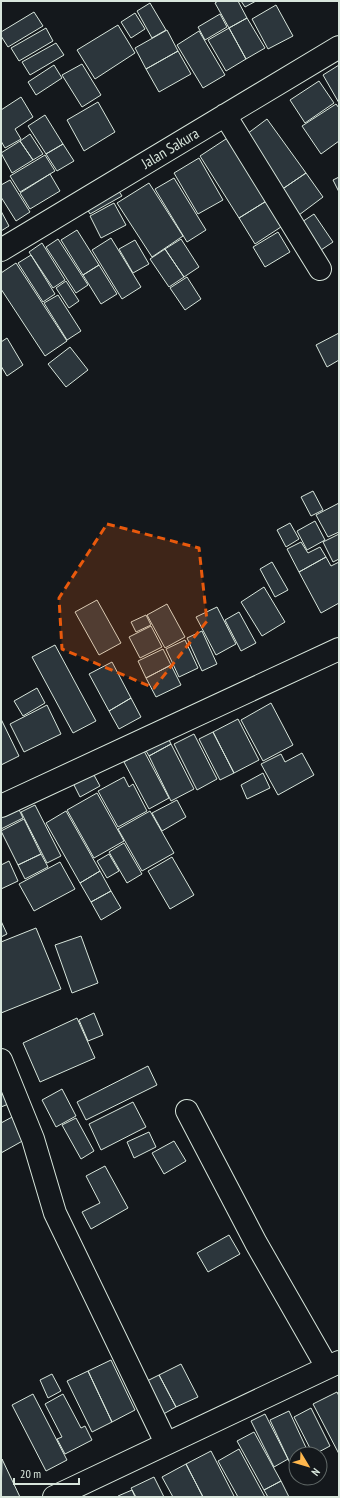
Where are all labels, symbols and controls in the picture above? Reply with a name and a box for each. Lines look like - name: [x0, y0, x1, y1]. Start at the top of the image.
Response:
- street label: Jalan Sakura: [137, 123, 202, 173]
- north arrow: [288, 1446, 328, 1486]
- scale bar: [14, 1460, 79, 1486]
- text: 20 m: [20, 1466, 41, 1481]
- text: N: [309, 1466, 323, 1479]

